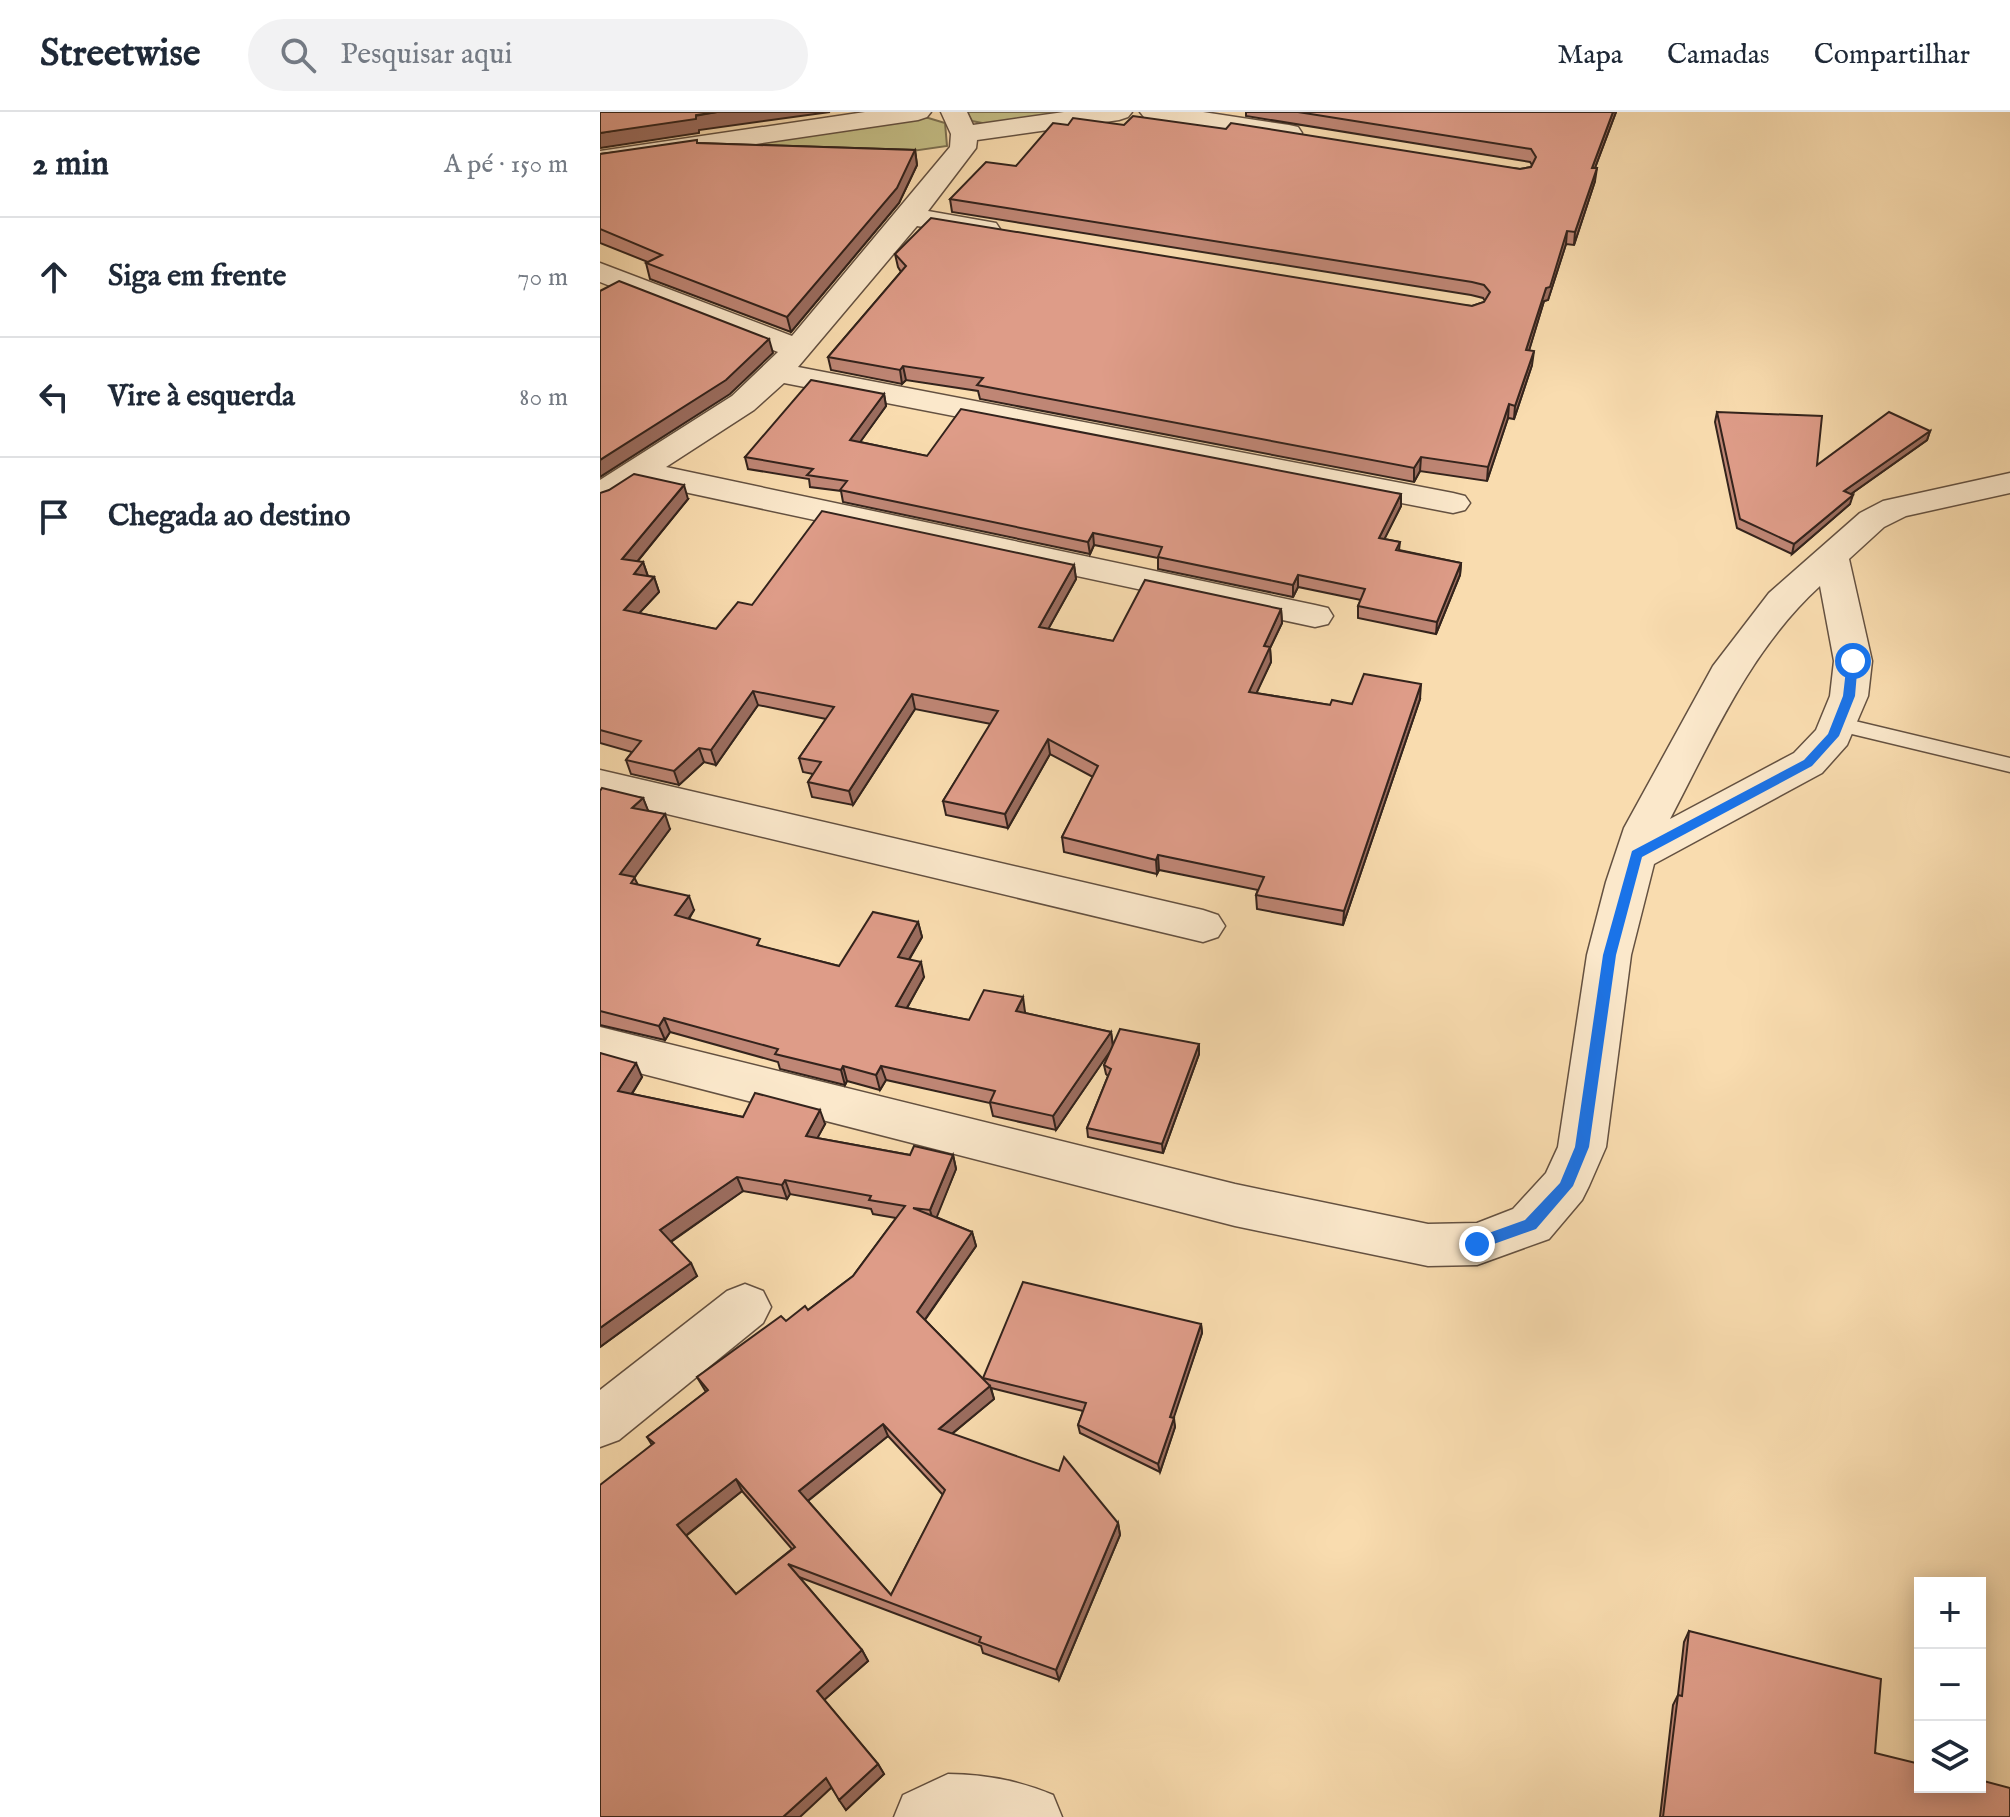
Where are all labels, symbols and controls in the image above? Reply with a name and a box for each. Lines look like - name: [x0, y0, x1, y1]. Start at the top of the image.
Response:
- search box: [248, 19, 808, 91]
- text: Streetwise: [40, 31, 200, 79]
- icon: search: [276, 33, 320, 77]
- text: Pesquisar aqui: [340, 36, 513, 74]
- text: Mapa: [1557, 38, 1623, 73]
- text: Camadas: [1667, 38, 1770, 73]
- text: Compartilhar: [1814, 38, 1970, 73]
- text: 2 min: [32, 143, 109, 186]
- text: A pé · 150 m: [444, 148, 568, 181]
- icon: ahead: [32, 255, 76, 299]
- text: Siga em frente: [108, 258, 286, 296]
- text: 70 m: [517, 261, 568, 294]
- icon: left: [32, 375, 76, 419]
- text: Vire à esquerda: [108, 378, 295, 416]
- text: 80 m: [519, 381, 568, 414]
- icon: arrive: [32, 495, 76, 539]
- text: Chegada ao destino: [108, 498, 350, 536]
- route start: [1835, 643, 1871, 679]
- route end: [1459, 1226, 1495, 1262]
- map controls: [1914, 1577, 1986, 1793]
- button: +: [1914, 1577, 1986, 1649]
- button: −: [1914, 1649, 1986, 1721]
- button: layers: [1914, 1721, 1986, 1793]

